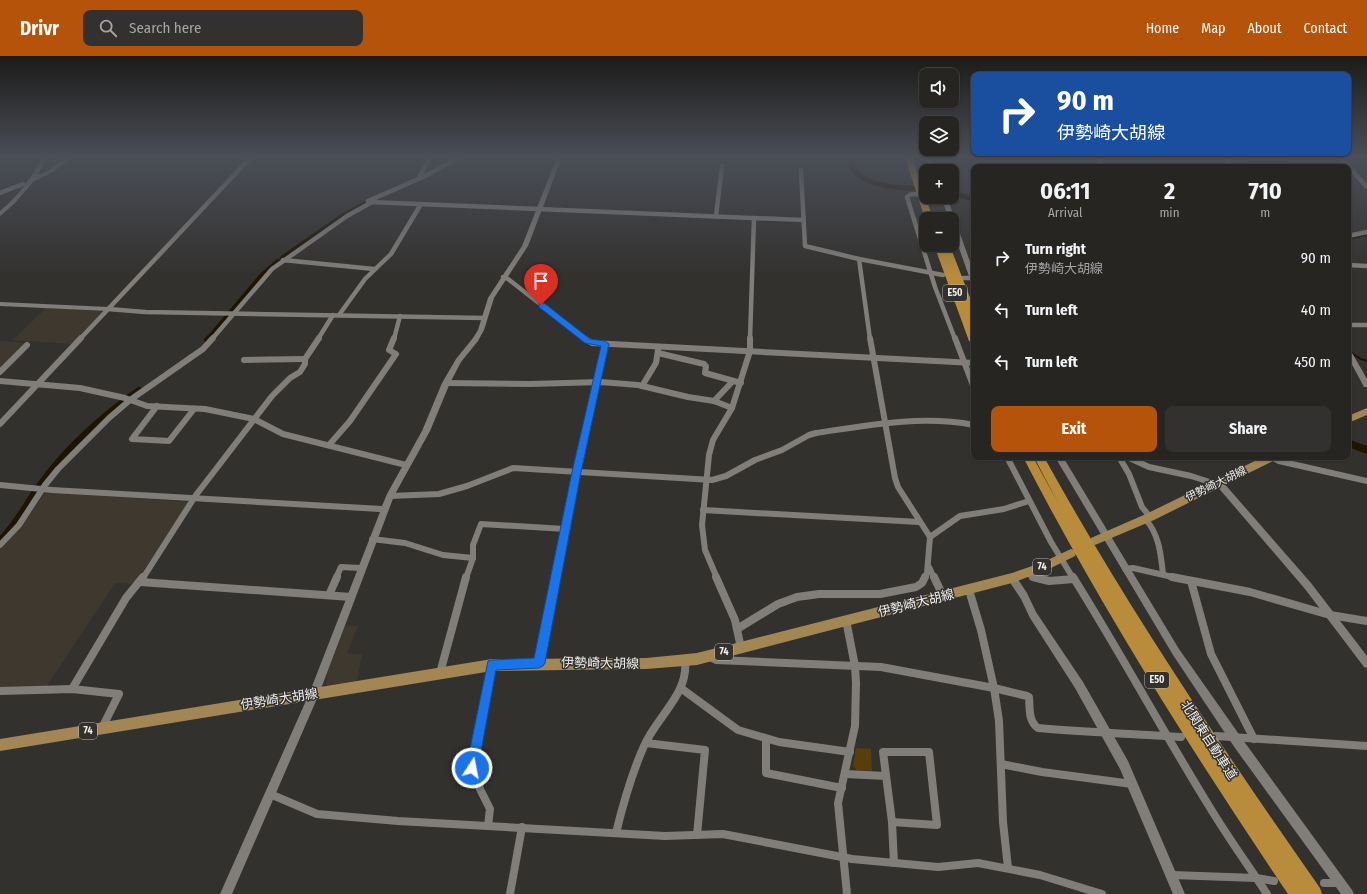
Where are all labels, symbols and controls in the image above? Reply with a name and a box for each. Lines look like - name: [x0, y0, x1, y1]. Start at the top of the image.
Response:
- search box: [83, 10, 363, 46]
- text: Drivr: [20, 17, 59, 40]
- icon: search: [97, 17, 119, 39]
- text: Search here: [129, 19, 201, 37]
- text: Home: [1146, 20, 1179, 37]
- text: Map: [1201, 20, 1225, 37]
- text: About: [1247, 20, 1282, 37]
- text: Contact: [1304, 20, 1347, 37]
- map controls: [919, 68, 959, 252]
- button: sound: [919, 68, 959, 108]
- text: 90 m: [1057, 84, 1114, 117]
- icon: right: [991, 88, 1043, 140]
- button: layers: [919, 116, 959, 156]
- text: 伊勢崎大胡線: [1057, 122, 1165, 144]
- button: +: [919, 164, 959, 204]
- text: 06:11: [1040, 177, 1090, 205]
- text: 2: [1164, 177, 1175, 205]
- text: 710: [1249, 177, 1282, 205]
- text: Arrival: [1048, 205, 1082, 220]
- text: min: [1159, 205, 1180, 220]
- text: m: [1260, 205, 1270, 220]
- button: −: [919, 212, 959, 252]
- text: Turn right: [1025, 240, 1086, 258]
- icon: right: [991, 247, 1013, 269]
- text: 90 m: [1301, 249, 1331, 267]
- text: 伊勢崎大胡線: [1025, 261, 1103, 276]
- pin: [524, 264, 558, 305]
- icon: arrive: [530, 270, 552, 292]
- road number: E50: [943, 285, 967, 301]
- icon: left: [991, 299, 1013, 321]
- text: Turn left: [1025, 301, 1078, 319]
- text: 40 m: [1301, 301, 1331, 319]
- icon: left: [991, 351, 1013, 373]
- text: Turn left: [1025, 353, 1078, 371]
- text: 450 m: [1294, 353, 1331, 371]
- button: Exit: [991, 406, 1157, 452]
- button: Share: [1165, 406, 1331, 452]
- street label: 伊勢崎大胡線: [1183, 464, 1249, 504]
- road number: 74: [1033, 559, 1051, 575]
- street label: 伊勢崎大胡線: [876, 586, 956, 620]
- road number: 74: [715, 644, 733, 660]
- street label: 伊勢崎大胡線: [561, 655, 639, 671]
- road number: E50: [1145, 672, 1169, 688]
- street label: 伊勢崎大胡線: [239, 685, 319, 713]
- street label: 北関東自動車道: [1178, 698, 1240, 782]
- road number: 74: [79, 723, 97, 739]
- position arrow: [451, 747, 493, 789]

